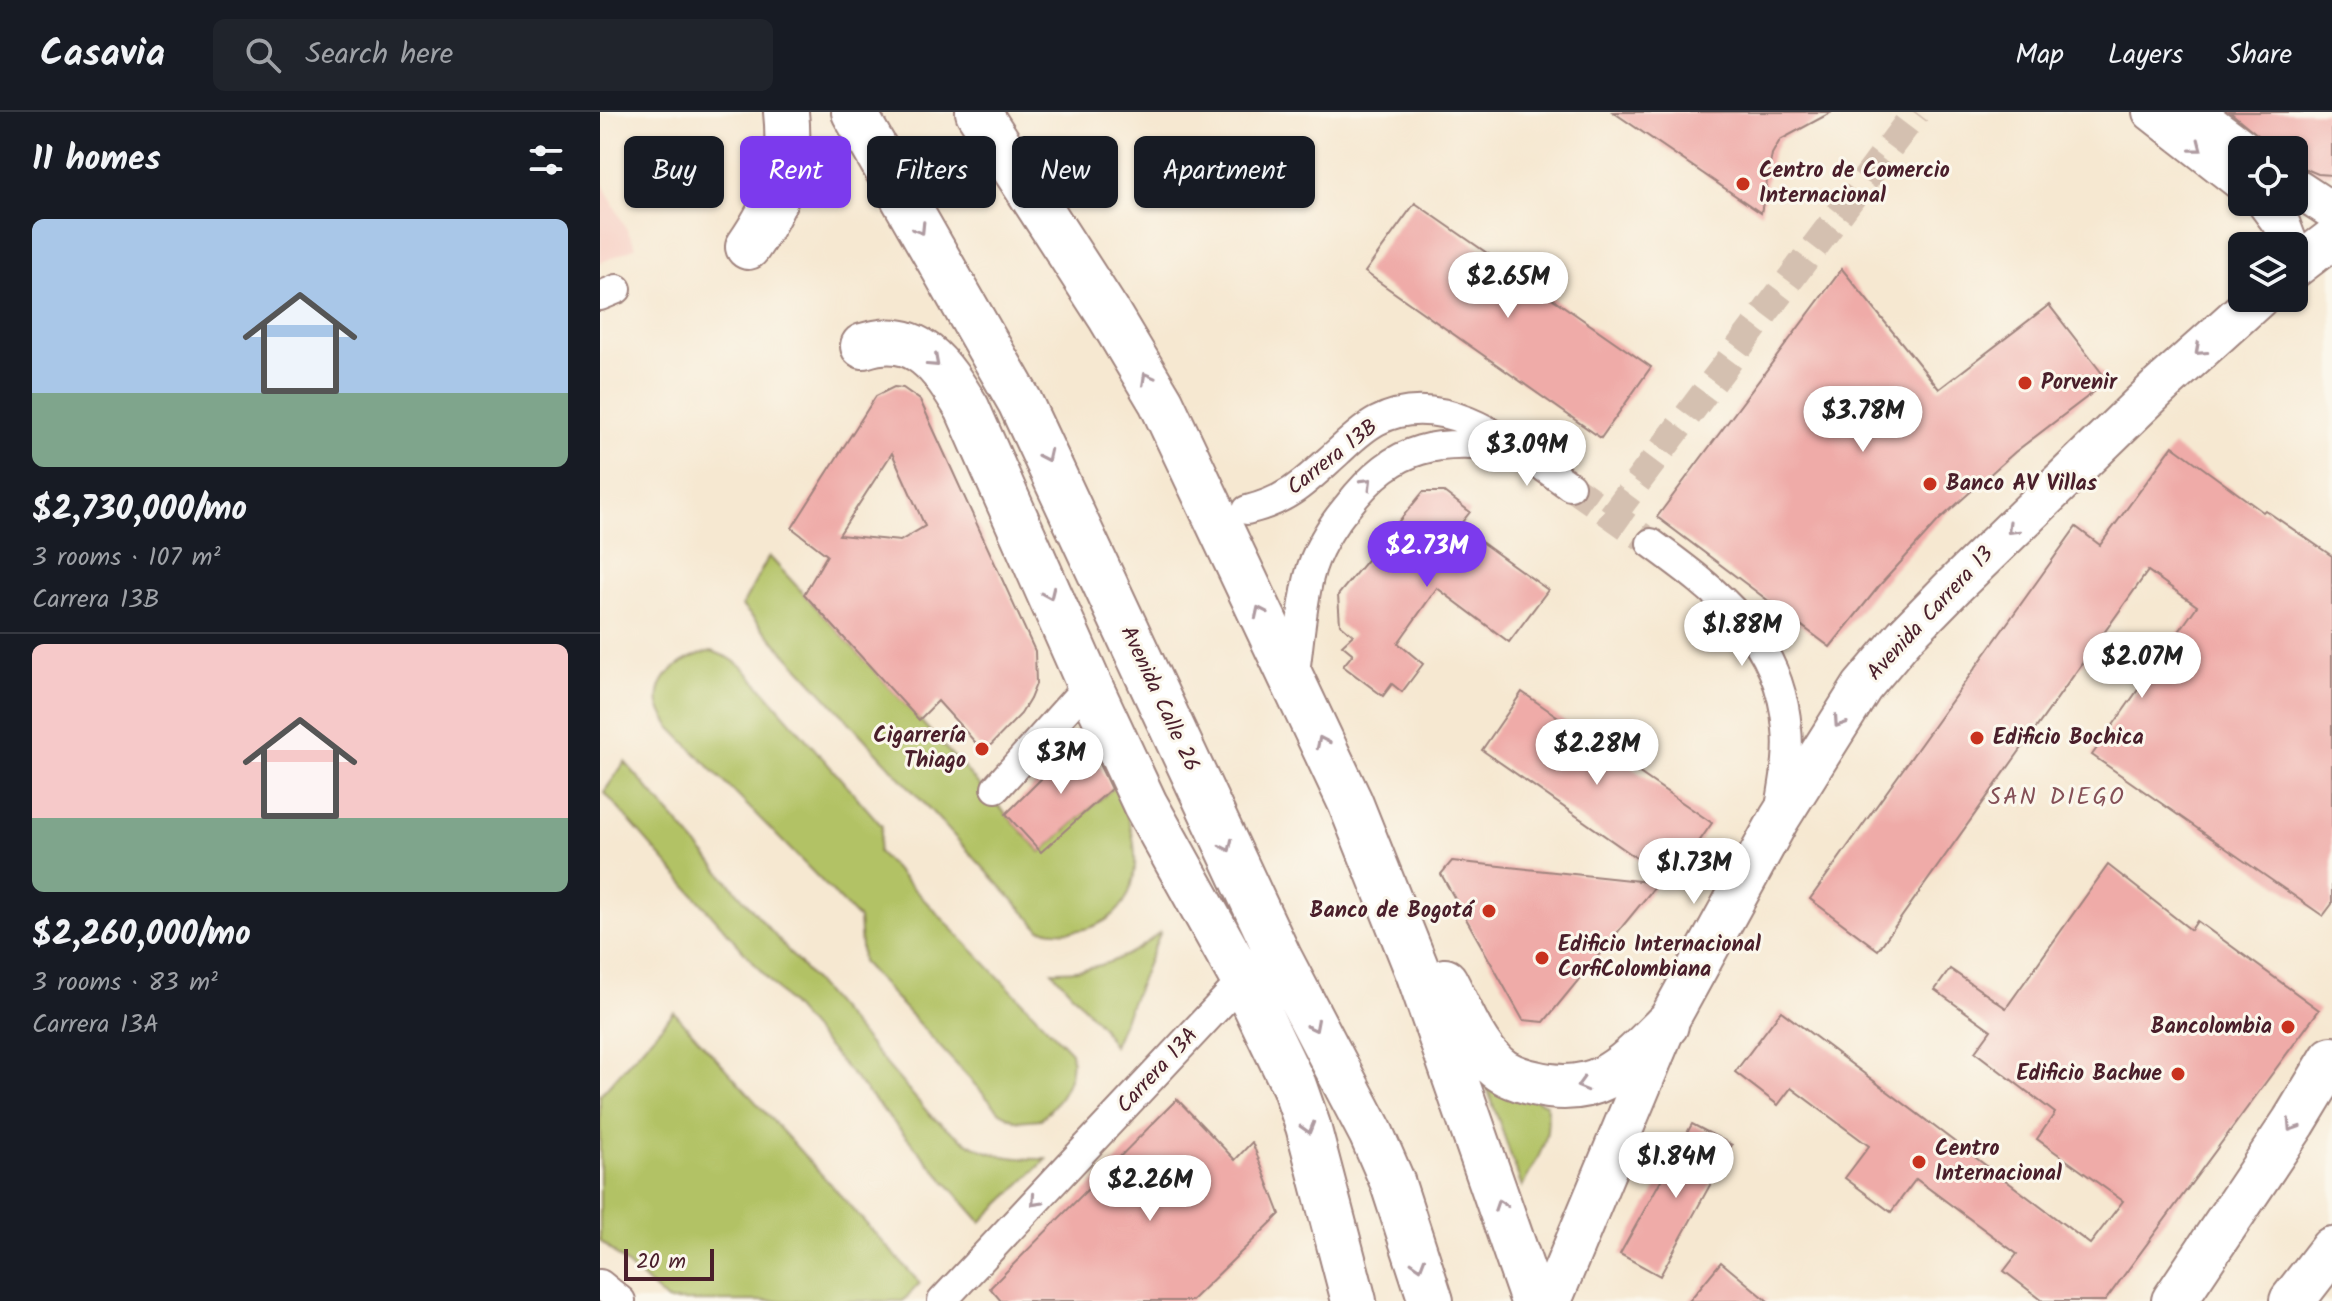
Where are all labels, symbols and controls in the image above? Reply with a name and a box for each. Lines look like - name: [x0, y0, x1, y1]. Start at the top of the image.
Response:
- search box: [213, 19, 773, 91]
- text: Casavia: [40, 25, 165, 85]
- text: Search here: [305, 31, 453, 79]
- icon: search: [241, 33, 285, 77]
- text: Map: [2015, 33, 2064, 78]
- text: Layers: [2108, 33, 2183, 78]
- text: Share: [2227, 33, 2292, 78]
- text: 11 homes: [32, 133, 161, 187]
- chip: Buy: [624, 136, 724, 208]
- chip: Rent: [740, 136, 851, 208]
- chip: Filters: [867, 136, 996, 208]
- chip: New: [1012, 136, 1118, 208]
- chip: Apartment: [1134, 136, 1315, 208]
- map controls: [2228, 136, 2308, 312]
- button: locate: [2228, 136, 2308, 216]
- icon: filters: [524, 138, 568, 182]
- one-way arrow: [2188, 138, 2203, 152]
- place label: Centro de Comercio Internacional: [1759, 154, 1950, 214]
- marker: Centro de Comercio Internacional: [1734, 175, 1752, 193]
- one-way arrow: [911, 220, 926, 234]
- button: layers: [2228, 232, 2308, 312]
- pin: $2.65M: [1443, 252, 1573, 320]
- text: $2.65M: [1466, 257, 1550, 299]
- icon: home: [228, 271, 372, 415]
- one-way arrow: [2195, 340, 2209, 355]
- one-way arrow: [925, 352, 940, 367]
- place label: Porvenir: [2041, 366, 2118, 401]
- one-way arrow: [1141, 372, 1157, 387]
- marker: Porvenir: [2016, 374, 2034, 392]
- pin: $3.78M: [1798, 386, 1928, 454]
- text: $3.78M: [1821, 391, 1905, 433]
- street label: Carrera 13B: [1280, 411, 1386, 505]
- pin: $3.09M: [1462, 420, 1592, 488]
- text: $3.09M: [1486, 425, 1568, 467]
- one-way arrow: [1036, 448, 1052, 462]
- place label: Banco AV Villas: [1946, 467, 2098, 502]
- marker: Banco AV Villas: [1921, 475, 1939, 493]
- one-way arrow: [1358, 478, 1372, 492]
- text: $2,730,000/mo: [32, 483, 247, 537]
- one-way arrow: [2007, 520, 2021, 535]
- pin: $2.73M: [1362, 521, 1492, 589]
- text: $2.73M: [1386, 526, 1468, 568]
- text: 3 rooms · 107 m²: [32, 537, 221, 579]
- street label: Avenida Carrera 13: [1859, 539, 2003, 689]
- text: Carrera 13B: [32, 579, 159, 621]
- one-way arrow: [1040, 586, 1056, 600]
- pin: $1.88M: [1677, 600, 1807, 668]
- one-way arrow: [1254, 605, 1270, 620]
- text: $1.88M: [1702, 605, 1782, 647]
- street label: Avenida Calle 26: [1110, 620, 1208, 778]
- pin: $2.07M: [2077, 632, 2207, 700]
- text: $2.07M: [2101, 637, 2183, 679]
- icon: home: [228, 696, 372, 840]
- one-way arrow: [1833, 714, 1848, 728]
- place label: Cigarrería Thiago: [873, 719, 966, 779]
- pin: $2.28M: [1532, 719, 1662, 787]
- place label: Edificio Bochica: [1993, 721, 2144, 756]
- text: $2.28M: [1554, 724, 1640, 766]
- pin: $3M: [1022, 728, 1100, 796]
- marker: Edificio Bochica: [1968, 729, 1986, 747]
- text: $3M: [1036, 733, 1086, 775]
- one-way arrow: [1316, 736, 1332, 750]
- marker: Cigarrería Thiago: [973, 740, 991, 758]
- district label: SAN DIEGO: [1988, 778, 2126, 817]
- one-way arrow: [1217, 837, 1233, 852]
- pin: $1.73M: [1629, 838, 1759, 906]
- text: $1.73M: [1656, 843, 1732, 885]
- place label: Banco de Bogotá: [1310, 894, 1476, 929]
- marker: Banco de Bogotá: [1480, 902, 1498, 920]
- text: $2,260,000/mo: [32, 908, 251, 962]
- place label: Edificio Internacional CorfiColombiana: [1558, 928, 1761, 988]
- marker: Edificio Internacional CorfiColombiana: [1533, 949, 1551, 967]
- text: 3 rooms · 83 m²: [32, 962, 218, 1004]
- text: Carrera 13A: [32, 1004, 159, 1046]
- place label: Bancolombia: [2151, 1010, 2272, 1045]
- one-way arrow: [1305, 1018, 1320, 1033]
- marker: Bancolombia: [2279, 1018, 2297, 1036]
- street label: Carrera 13A: [1109, 1020, 1207, 1122]
- place label: Edificio Bachue: [2016, 1057, 2162, 1092]
- marker: Edificio Bachue: [2169, 1065, 2187, 1083]
- one-way arrow: [1576, 1076, 1589, 1093]
- one-way arrow: [2286, 1117, 2301, 1132]
- one-way arrow: [1299, 1121, 1315, 1134]
- pin: $1.84M: [1611, 1132, 1741, 1200]
- place label: Centro Internacional: [1935, 1132, 2062, 1192]
- text: $1.84M: [1637, 1137, 1715, 1179]
- marker: Centro Internacional: [1910, 1153, 1928, 1171]
- pin: $2.26M: [1085, 1155, 1215, 1223]
- text: $2.26M: [1107, 1160, 1193, 1202]
- one-way arrow: [1032, 1191, 1046, 1206]
- one-way arrow: [1493, 1199, 1509, 1213]
- scale bar: [624, 1245, 714, 1281]
- text: 20 m: [636, 1245, 686, 1280]
- one-way arrow: [1410, 1256, 1426, 1270]

